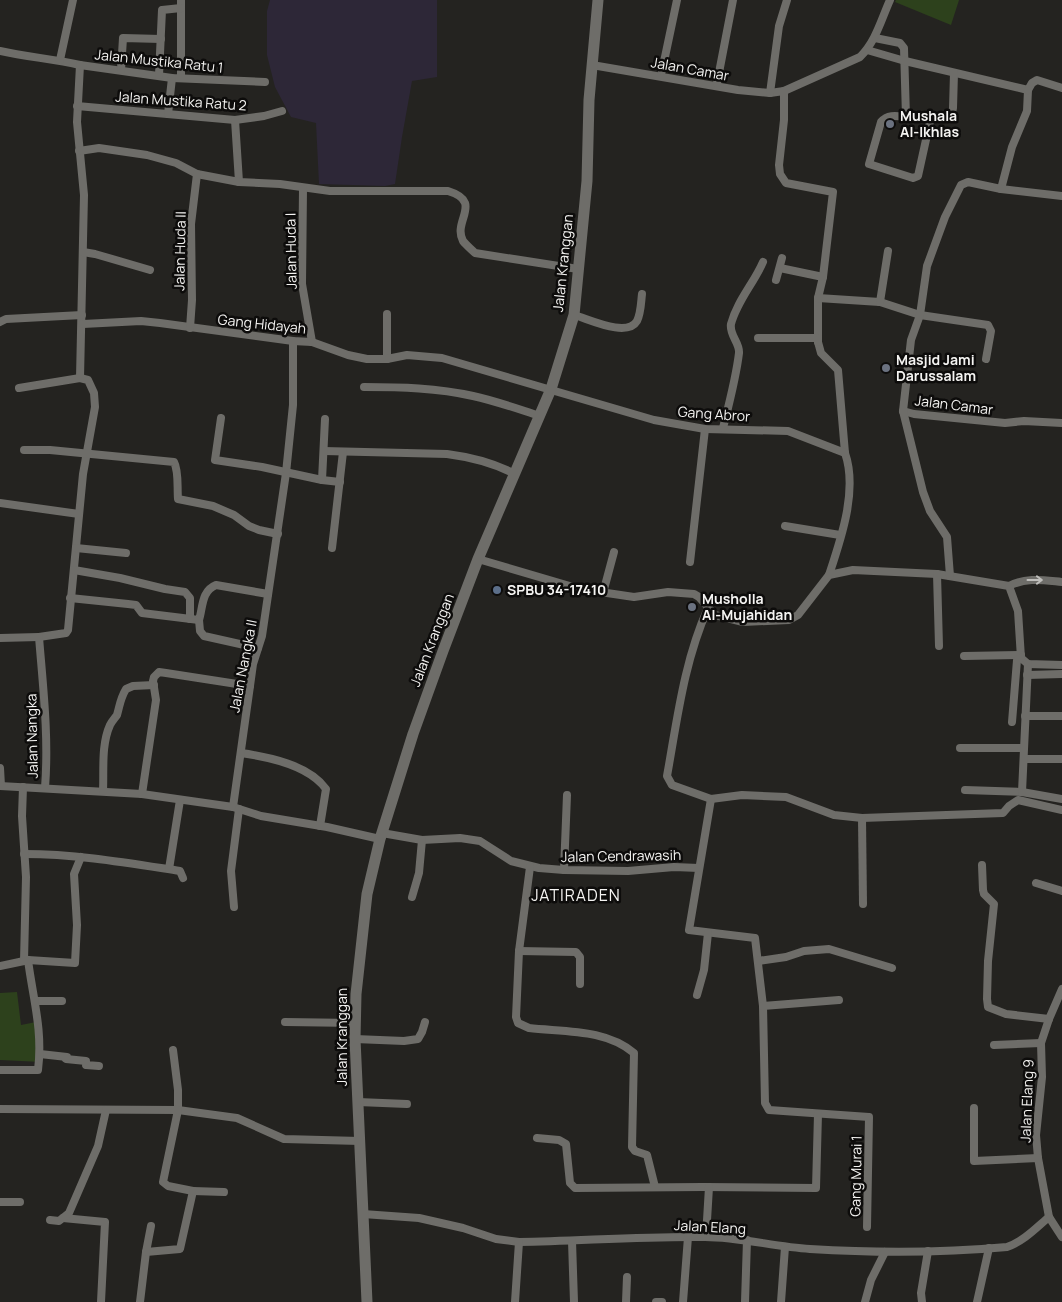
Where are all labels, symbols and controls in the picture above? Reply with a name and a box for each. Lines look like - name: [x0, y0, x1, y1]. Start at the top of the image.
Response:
- street label: Jalan Mustika Ratu 1: [94, 44, 224, 77]
- street label: Jalan Camar: [650, 52, 731, 85]
- street label: Jalan Mustika Ratu 2: [115, 86, 247, 115]
- place label: Mushala Al-Ikhlas: [900, 106, 959, 141]
- marker: Mushala Al-Ikhlas: [884, 118, 896, 130]
- street label: Jalan Huda II: [169, 211, 190, 291]
- street label: Jalan Huda I: [280, 213, 301, 289]
- street label: Jalan Kranggan: [548, 213, 577, 313]
- street label: Gang Hidayah: [217, 309, 307, 338]
- place label: Masjid Jami Darussalam: [896, 350, 976, 385]
- marker: Masjid Jami Darussalam: [880, 362, 892, 374]
- street label: Jalan Camar: [914, 390, 994, 419]
- street label: Gang Abror: [677, 401, 751, 426]
- one-way arrow: [1026, 575, 1043, 585]
- place label: SPBU 34-17410: [507, 580, 606, 599]
- marker: SPBU 34-17410: [491, 584, 503, 596]
- place label: Musholla Al-Mujahidan: [702, 589, 792, 624]
- street label: Jalan Kranggan: [405, 591, 458, 689]
- marker: Musholla Al-Mujahidan: [686, 601, 698, 613]
- street label: Jalan Nangka II: [224, 618, 261, 714]
- street label: Jalan Nangka: [21, 693, 42, 779]
- street label: Jalan Cendrawasih: [561, 845, 681, 866]
- district label: JATIRADEN: [531, 884, 621, 906]
- street label: Jalan Kranggan: [332, 988, 351, 1086]
- street label: Jalan Elang 9: [1016, 1059, 1037, 1143]
- street label: Gang Murai 1: [845, 1135, 866, 1217]
- street label: Jalan Elang: [674, 1215, 747, 1238]

